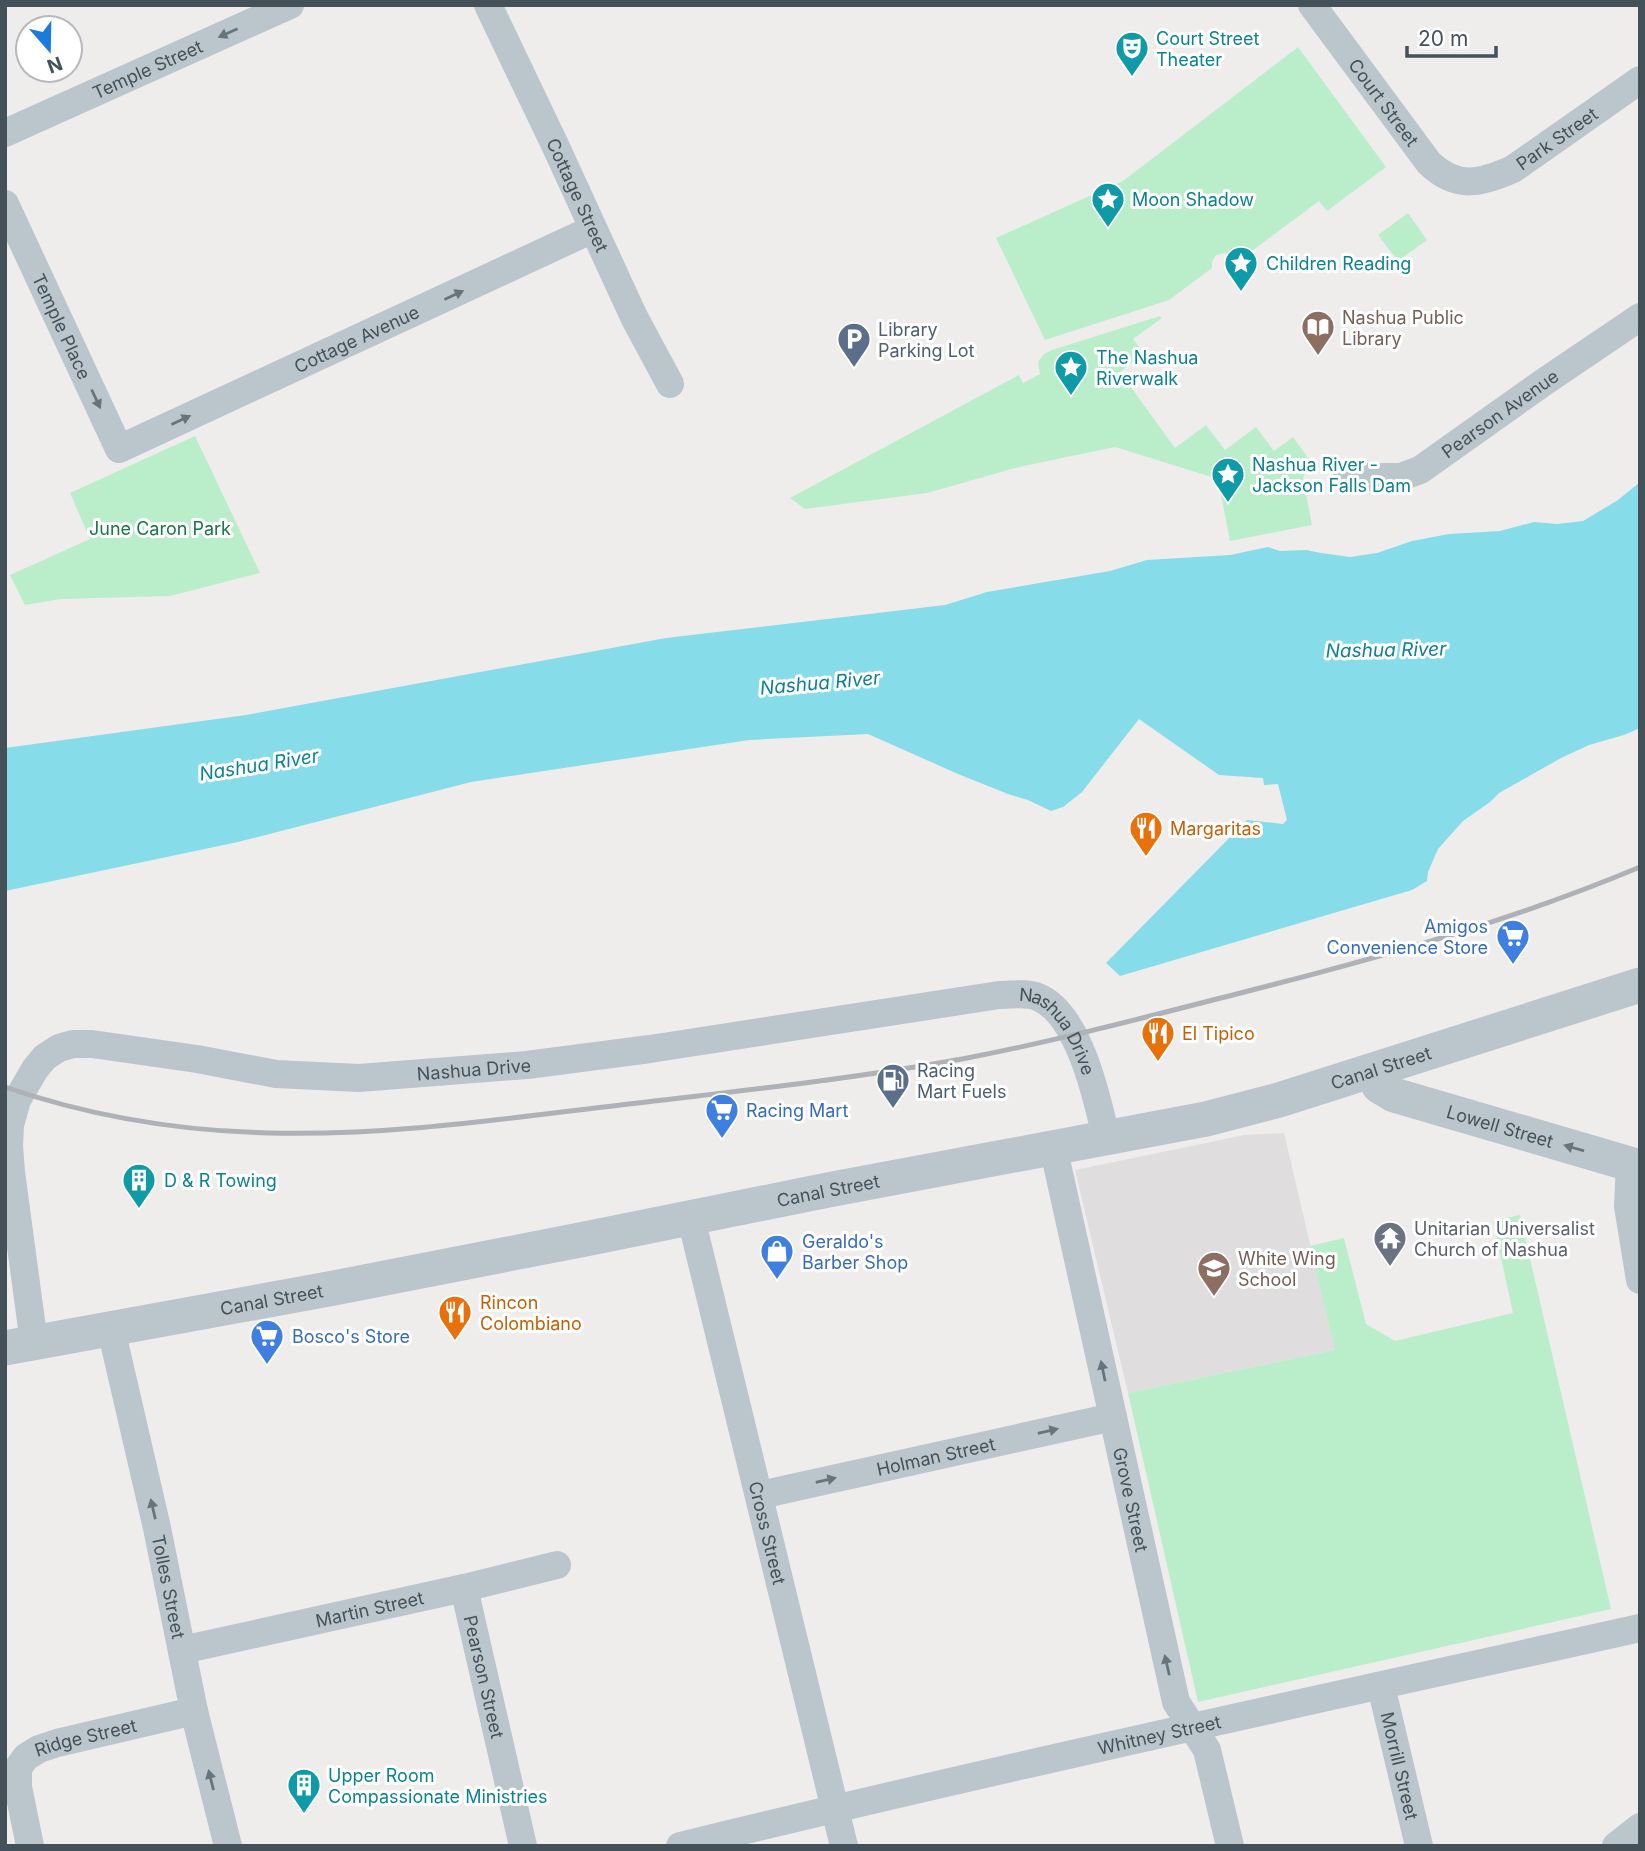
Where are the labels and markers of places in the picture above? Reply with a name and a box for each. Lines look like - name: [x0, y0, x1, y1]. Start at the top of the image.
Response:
- place label: Court Street Theater: [1156, 28, 1259, 70]
- theatre icon: Court Street Theater: [1113, 29, 1151, 78]
- place icon: Moon Shadow: [1089, 180, 1127, 229]
- place label: Moon Shadow: [1132, 189, 1254, 210]
- place icon: Children Reading: [1222, 244, 1260, 293]
- place label: Children Reading: [1266, 253, 1411, 274]
- place label: Nashua Public Library: [1342, 307, 1464, 349]
- library icon: Nashua Public Library: [1299, 308, 1337, 357]
- place label: Library Parking Lot: [878, 319, 975, 361]
- parking icon: Library Parking Lot: [835, 320, 873, 369]
- place label: The Nashua Riverwalk: [1096, 347, 1198, 389]
- place icon: The Nashua Riverwalk: [1052, 348, 1090, 397]
- place label: Nashua River - Jackson Falls Dam: [1252, 454, 1411, 496]
- place icon: Nashua River - Jackson Falls Dam: [1209, 455, 1247, 504]
- restaurant icon: Margaritas: [1127, 809, 1165, 858]
- place label: Margaritas: [1170, 818, 1261, 839]
- place label: Amigos Convenience Store: [1326, 916, 1488, 958]
- supermarket icon: Amigos Convenience Store: [1494, 917, 1532, 966]
- restaurant icon: El Tipico: [1139, 1014, 1177, 1063]
- place label: El Tipico: [1182, 1023, 1255, 1044]
- place label: Racing Mart Fuels: [917, 1060, 1006, 1102]
- fuel station icon: Racing Mart Fuels: [874, 1061, 912, 1110]
- supermarket icon: Racing Mart: [703, 1091, 741, 1140]
- place label: Racing Mart: [746, 1100, 848, 1121]
- building icon: D & R Towing: [120, 1161, 158, 1210]
- place label: D & R Towing: [164, 1170, 277, 1191]
- place label: Unitarian Universalist Church of Nashua: [1414, 1218, 1595, 1260]
- temple icon: Unitarian Universalist Church of Nashua: [1371, 1219, 1409, 1268]
- place label: Geraldo's Barber Shop: [802, 1231, 908, 1273]
- shop icon: Geraldo's Barber Shop: [758, 1232, 796, 1281]
- place label: White Wing School: [1238, 1248, 1336, 1290]
- school or university icon: White Wing School: [1195, 1249, 1233, 1298]
- place label: Rincon Colombiano: [480, 1292, 582, 1334]
- restaurant icon: Rincon Colombiano: [436, 1293, 474, 1342]
- supermarket icon: Bosco's Store: [248, 1317, 286, 1366]
- place label: Bosco's Store: [292, 1326, 410, 1347]
- place label: Upper Room Compassionate Ministries: [328, 1765, 548, 1807]
- building icon: Upper Room Compassionate Ministries: [285, 1766, 323, 1815]

